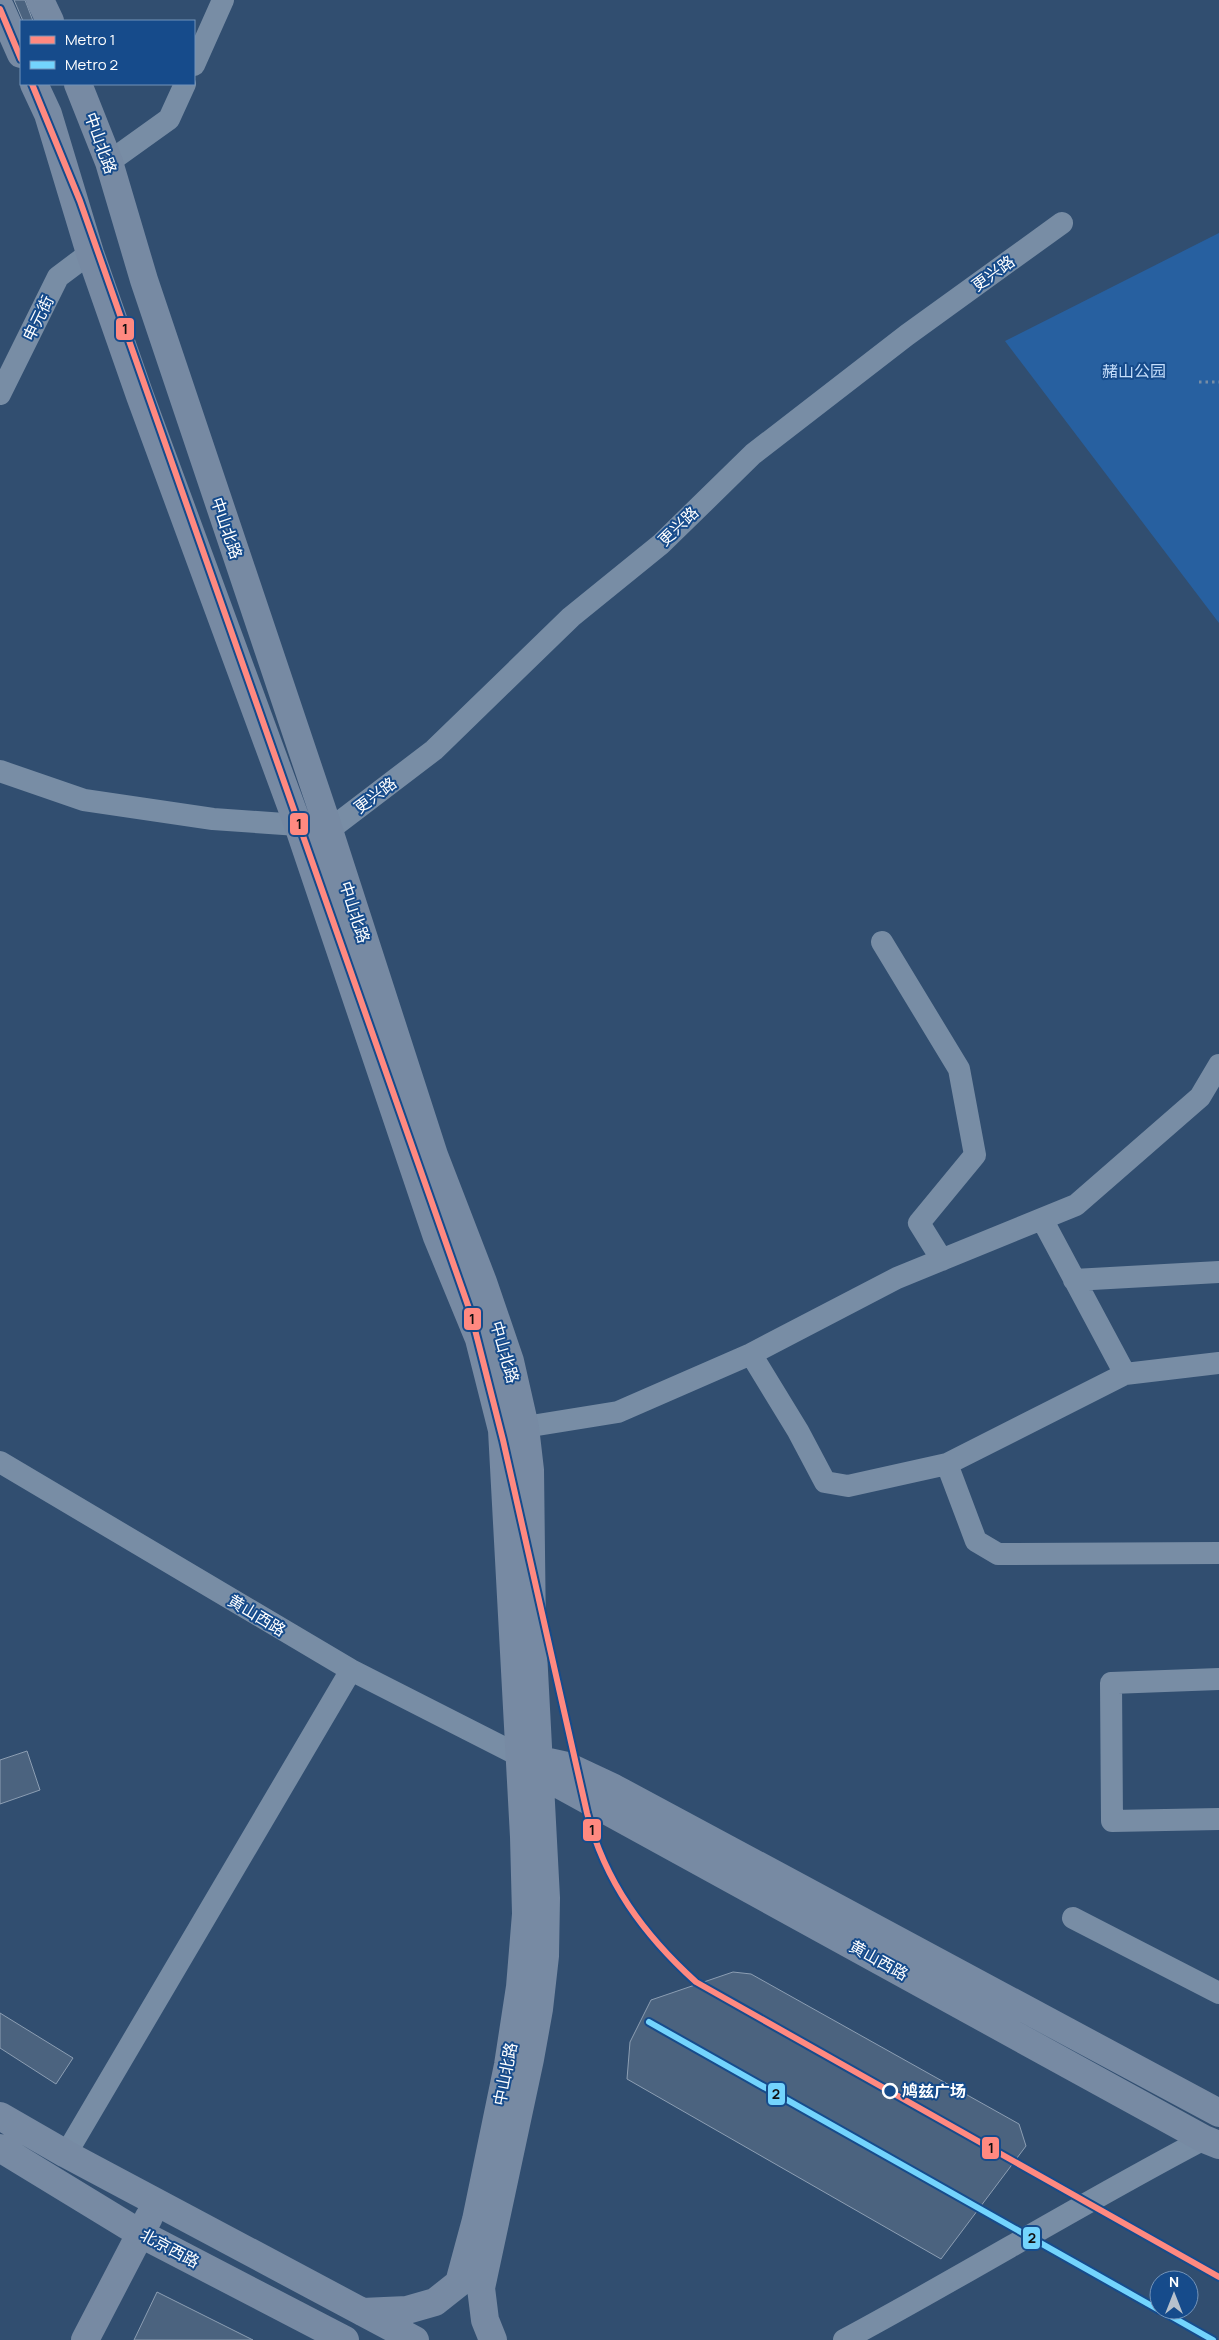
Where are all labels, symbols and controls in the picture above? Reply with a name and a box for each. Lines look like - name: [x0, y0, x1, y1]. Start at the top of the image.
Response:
- legend: [20, 20, 195, 85]
- text: Metro 1: [65, 29, 115, 50]
- text: Metro 2: [65, 54, 118, 75]
- street label: 中山北路: [80, 109, 122, 177]
- street label: 更兴路: [967, 250, 1019, 296]
- street label: 申元街: [18, 292, 58, 344]
- line badge: 1: [115, 317, 135, 341]
- text: 1: [122, 319, 128, 338]
- park label: 赭山公园: [1102, 360, 1166, 382]
- street label: 中山北路: [206, 494, 248, 562]
- street label: 更兴路: [653, 501, 703, 551]
- street label: 更兴路: [349, 772, 401, 818]
- line badge: 1: [289, 812, 309, 836]
- text: 1: [296, 814, 302, 833]
- street label: 中山北路: [335, 878, 375, 946]
- line badge: 1: [463, 1307, 482, 1331]
- text: 1: [469, 1309, 475, 1328]
- street label: 中山北路: [486, 1318, 524, 1386]
- street label: 黄山西路: [224, 1589, 290, 1641]
- line badge: 1: [582, 1818, 602, 1842]
- text: 1: [589, 1820, 595, 1839]
- street label: 黄山西路: [846, 1935, 912, 1985]
- street label: 中山北路: [488, 2040, 522, 2108]
- place label: 鸠兹广场: [902, 2080, 966, 2102]
- line badge: 2: [767, 2082, 786, 2106]
- marker: 鸠兹广场: [882, 2083, 898, 2099]
- text: 2: [772, 2084, 780, 2103]
- line badge: 1: [981, 2136, 1000, 2160]
- text: 1: [988, 2138, 994, 2157]
- street label: 北京西路: [137, 2223, 203, 2273]
- line badge: 2: [1022, 2226, 1041, 2250]
- text: 2: [1028, 2228, 1036, 2247]
- north arrow: [1149, 2270, 1199, 2320]
- text: N: [1169, 2272, 1179, 2291]

